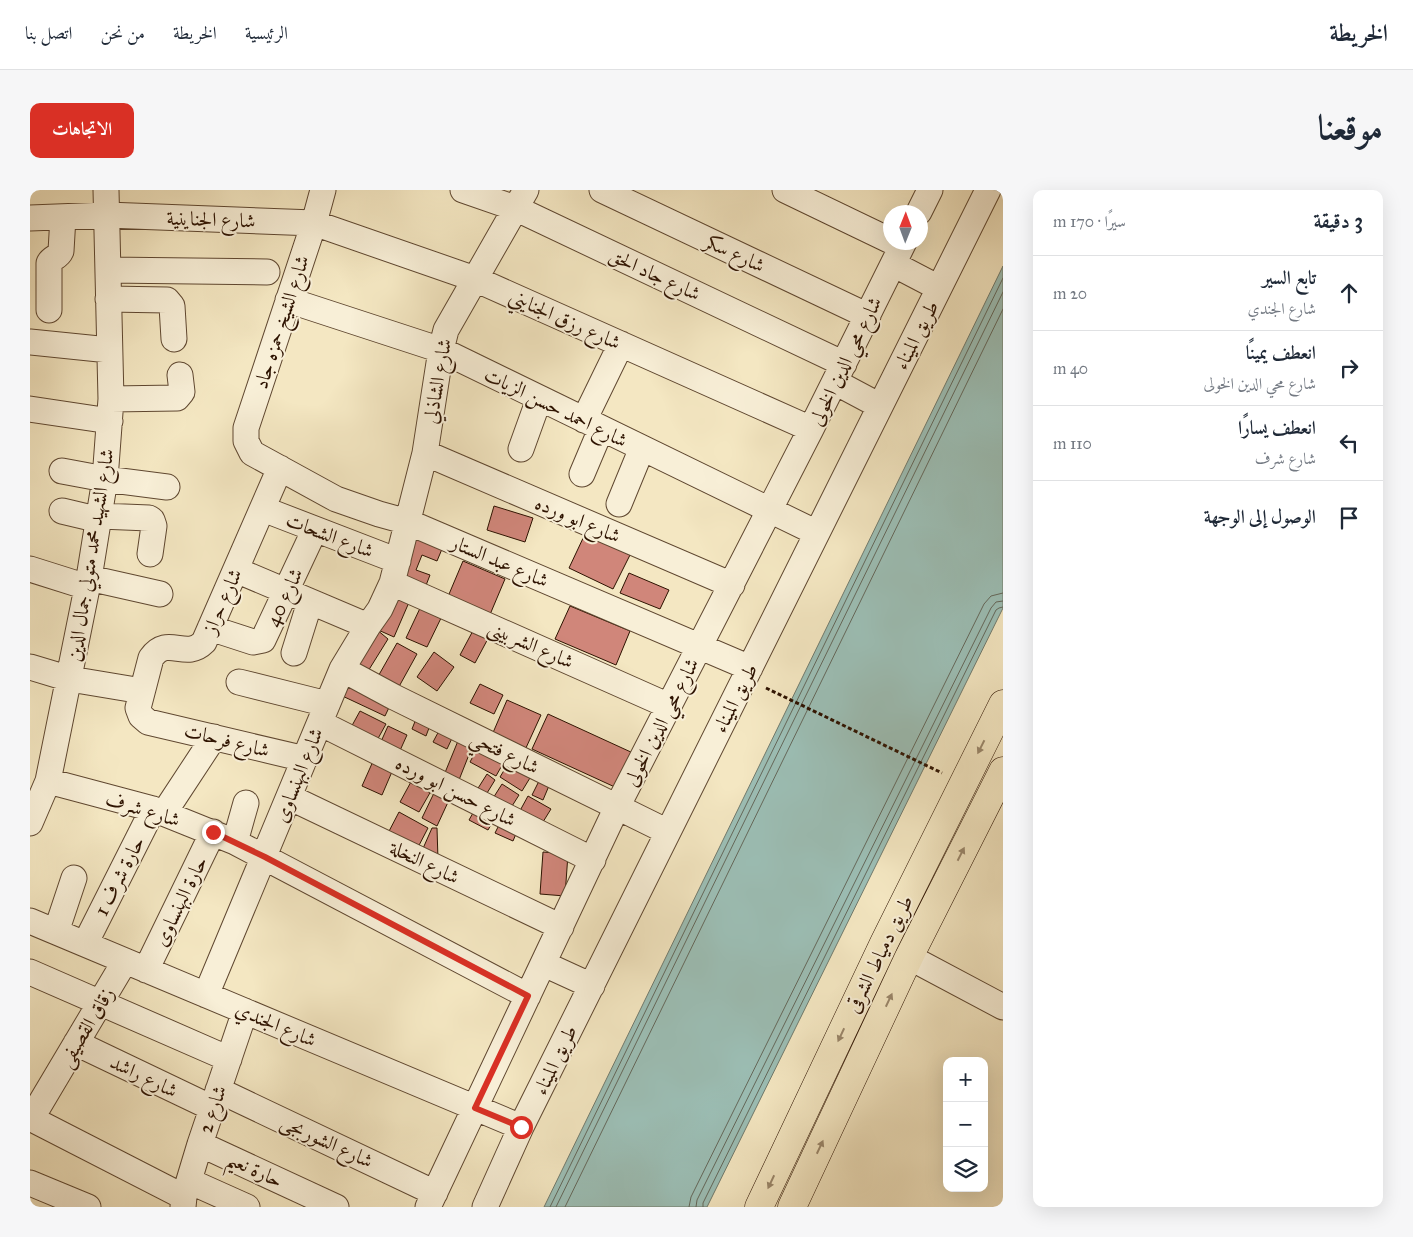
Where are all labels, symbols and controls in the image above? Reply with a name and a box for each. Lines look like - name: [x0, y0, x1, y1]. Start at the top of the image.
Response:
- text: الخريطة: [1330, 18, 1388, 48]
- text: اتصل بنا: [25, 22, 72, 44]
- text: من نحن: [100, 22, 145, 44]
- text: الخريطة: [173, 22, 217, 44]
- text: الرئيسية: [245, 22, 288, 44]
- button: الاتجاهات: [30, 103, 134, 158]
- text: موقعنا: [1318, 106, 1383, 149]
- street label: شارع الجناينية: [166, 205, 256, 239]
- north arrow: [883, 205, 928, 250]
- text: 3 دقيقة: [1313, 208, 1363, 234]
- text: سيرًا · 170 m: [1053, 212, 1126, 231]
- street label: شارع سكر: [697, 228, 769, 283]
- street label: شارع جاد الحق: [603, 242, 705, 311]
- street label: شارع الشيخ حمزه جاد: [248, 252, 320, 394]
- text: تابع السير: [1262, 266, 1316, 289]
- icon: ahead: [1335, 279, 1363, 307]
- street label: شارع رزق الجنايني: [503, 284, 625, 360]
- text: 20 m: [1053, 284, 1087, 303]
- street label: شارع محي الدين الخولى: [803, 292, 893, 433]
- street label: طريق الميناء: [888, 296, 944, 374]
- text: شارع الجندي: [1248, 299, 1316, 318]
- street label: شارع الشاذلي: [418, 336, 462, 427]
- text: انعطف يمينًا: [1246, 341, 1316, 364]
- icon: right: [1335, 354, 1363, 382]
- text: 40 m: [1053, 359, 1088, 378]
- street label: شارع احمد حسن الزيات: [478, 362, 632, 458]
- text: شارع محي الدين الخولى: [1203, 374, 1316, 393]
- text: انعطف يسارًا: [1238, 416, 1316, 439]
- icon: left: [1335, 429, 1363, 457]
- text: 110 m: [1053, 434, 1092, 453]
- street label: شارع الشهيد محمد متولي جمال الدين: [61, 447, 125, 664]
- text: شارع شرف: [1255, 449, 1316, 468]
- street label: شارع ابو ورده: [529, 490, 624, 553]
- icon: arrive: [1335, 504, 1363, 532]
- text: الوصول إلى الوجهة: [1204, 505, 1316, 528]
- street label: شارع الشحات: [281, 507, 377, 568]
- street label: شارع عبد الستار: [443, 529, 552, 598]
- street label: شارع 40: [260, 564, 313, 633]
- street label: شارع حراز: [196, 565, 252, 642]
- street label: شارع الشربينى: [482, 614, 578, 679]
- street label: شارع محي الدين الخولى: [618, 654, 710, 793]
- street label: طريق الميناء: [707, 659, 763, 737]
- street label: شارع فرحات: [180, 718, 272, 768]
- street label: شارع البهنساوى: [268, 724, 333, 828]
- street label: شارع فتحي: [464, 725, 543, 785]
- one-way arrow: [977, 740, 985, 754]
- street label: شارع حسن ابو ورده: [389, 750, 520, 837]
- street label: شارع شرف: [101, 786, 183, 837]
- route end: [202, 821, 225, 844]
- street label: حارة شرف 1: [89, 832, 151, 921]
- street label: شارع النخلة: [383, 835, 464, 894]
- one-way arrow: [957, 847, 965, 862]
- street label: حارة البهنساوى: [148, 852, 213, 951]
- street label: طريق دمياط الشرقى: [840, 891, 920, 1018]
- street label: زقاق القصيفى: [53, 983, 122, 1073]
- one-way arrow: [885, 993, 893, 1007]
- street label: شارع الجندي: [230, 996, 320, 1057]
- street label: طريق الميناء: [528, 1021, 583, 1099]
- one-way arrow: [836, 1028, 844, 1042]
- street label: شارع راشد: [104, 1049, 182, 1108]
- map controls: [943, 1057, 988, 1192]
- button: +: [943, 1057, 988, 1102]
- street label: شارع 2: [193, 1082, 237, 1138]
- button: −: [943, 1102, 988, 1147]
- street label: شارع الشوربجى: [274, 1109, 377, 1178]
- route start: [510, 1116, 533, 1139]
- one-way arrow: [816, 1140, 824, 1154]
- street label: حارة نعيم: [220, 1146, 287, 1200]
- button: layers: [943, 1147, 988, 1192]
- one-way arrow: [767, 1174, 775, 1189]

